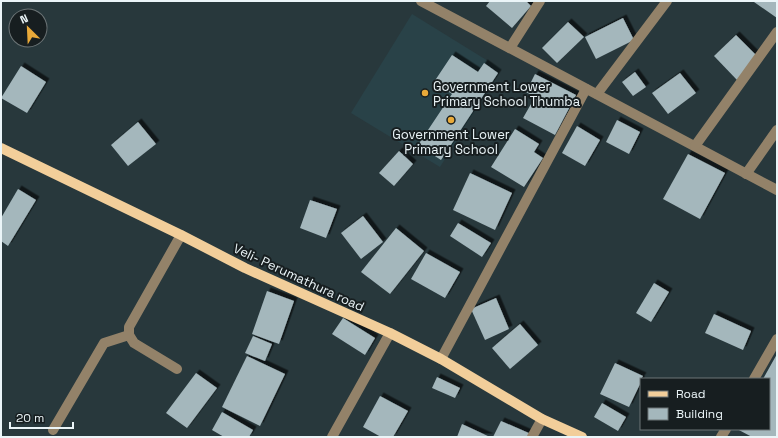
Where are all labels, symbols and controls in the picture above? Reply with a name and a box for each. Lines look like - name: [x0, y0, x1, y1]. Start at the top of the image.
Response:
- north arrow: [8, 8, 48, 48]
- text: N: [18, 11, 30, 27]
- place label: Government Lower Primary School Thumba: [433, 78, 581, 110]
- marker: Government Lower Primary School Thumba: [420, 88, 430, 98]
- marker: Government Lower Primary School: [446, 115, 456, 125]
- place label: Government Lower Primary School: [392, 126, 510, 158]
- street label: Veli- Perumathura road: [231, 240, 367, 315]
- legend: [640, 378, 770, 430]
- text: Road: [676, 386, 705, 402]
- scale bar: [10, 404, 73, 430]
- text: Building: [676, 406, 723, 422]
- text: 20 m: [16, 410, 44, 426]

